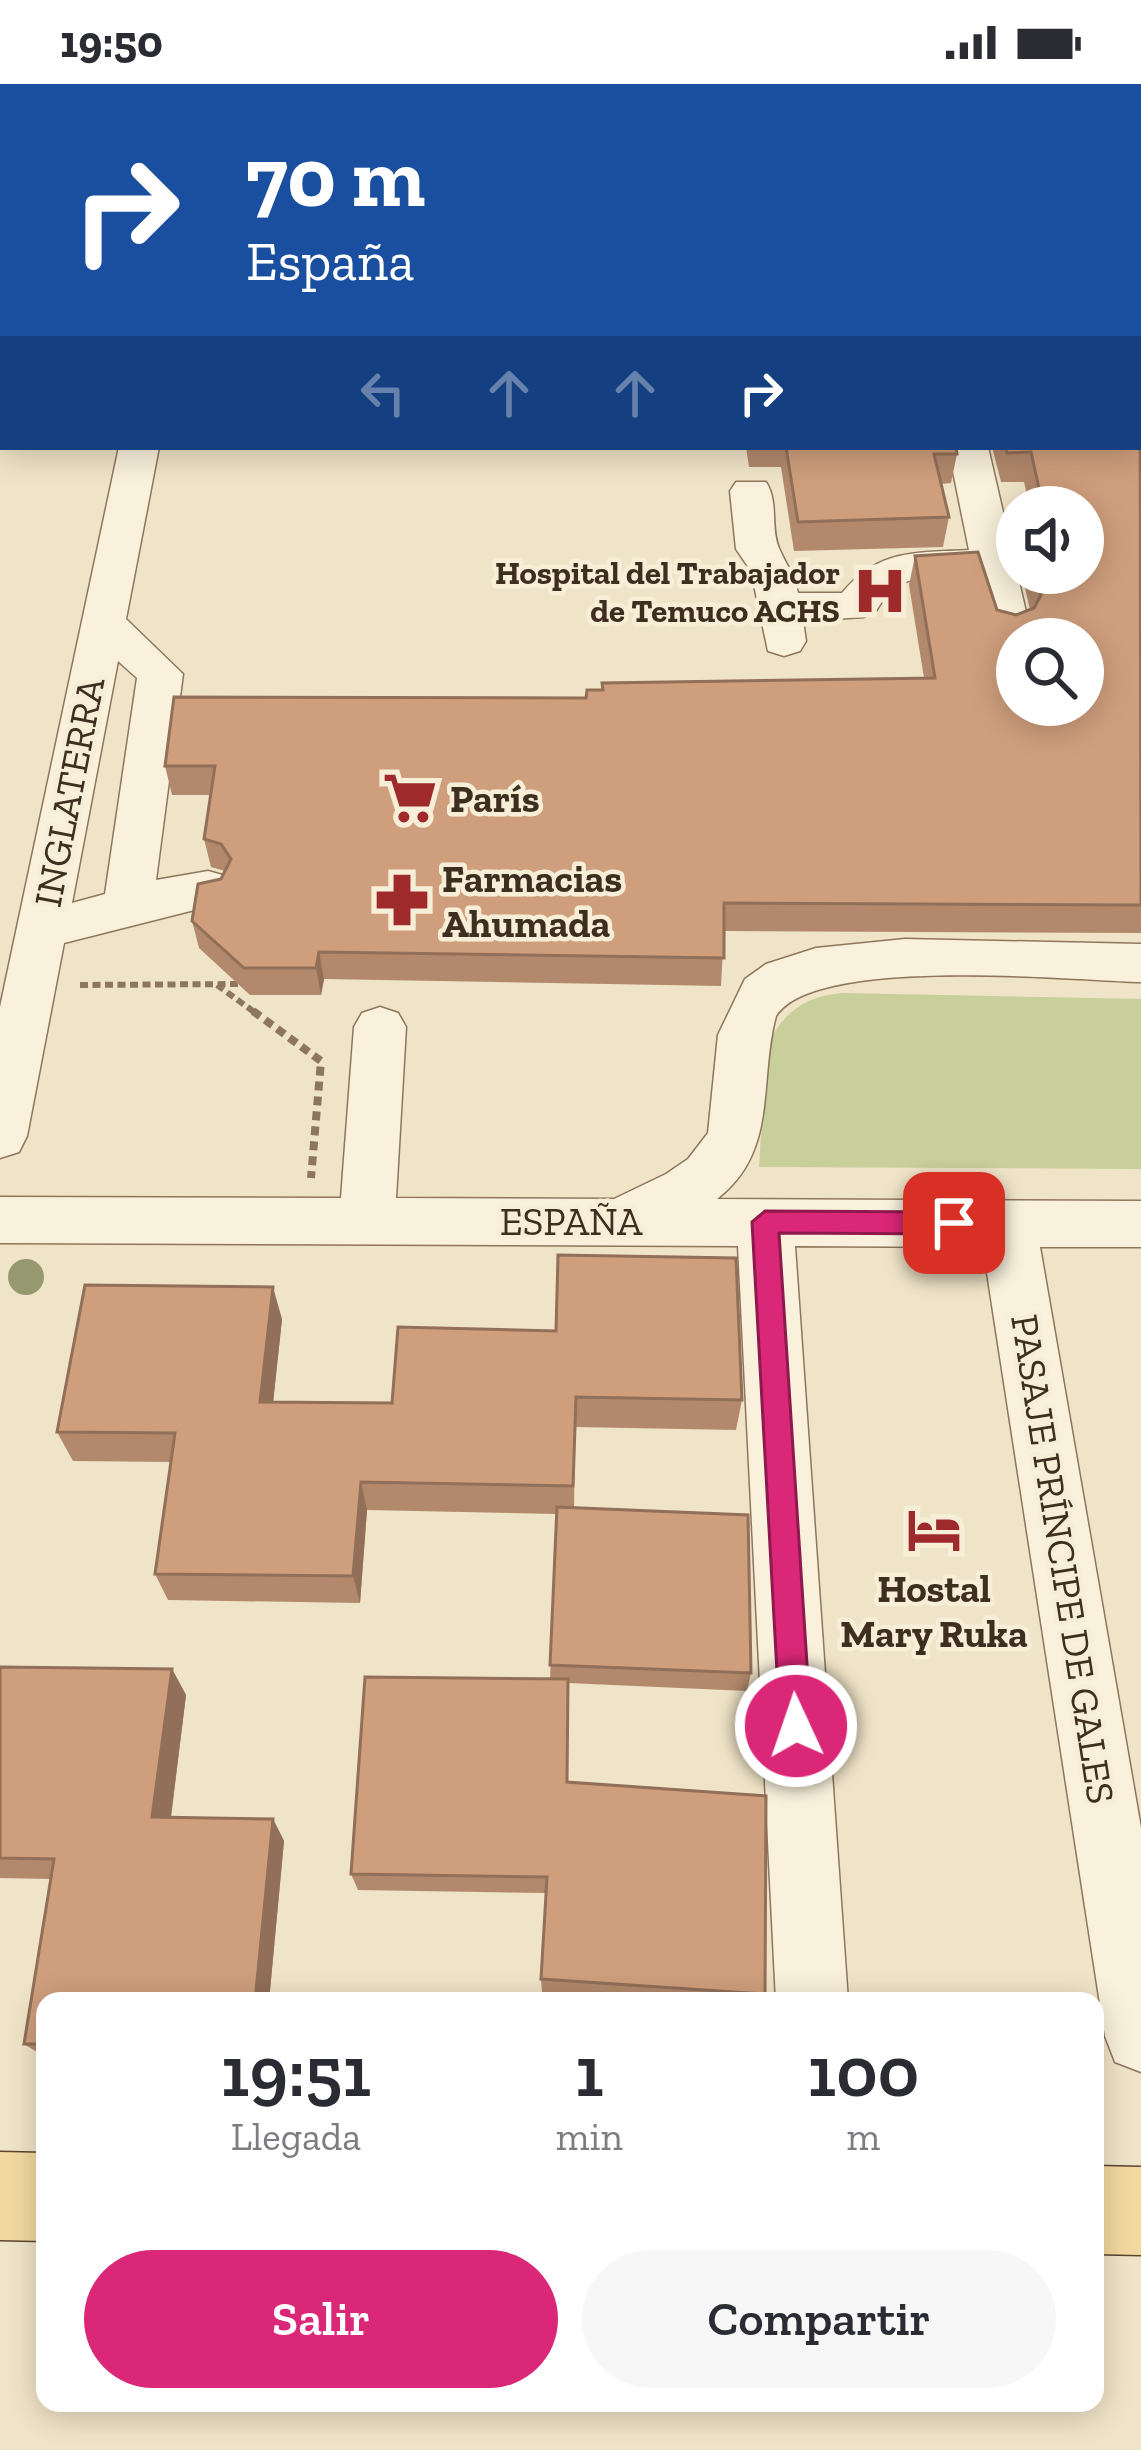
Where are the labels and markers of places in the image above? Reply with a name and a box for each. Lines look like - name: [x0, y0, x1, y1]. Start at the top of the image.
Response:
- place label: Hospital del Trabajador de Temuco ACHS: [495, 553, 840, 630]
- hospital icon: Hospital del Trabajador de Temuco ACHS: [851, 562, 909, 620]
- supermarket icon: París: [381, 769, 439, 827]
- place label: París: [450, 775, 540, 822]
- place label: Farmacias Ahumada: [442, 855, 622, 947]
- pharmacy icon: Farmacias Ahumada: [373, 871, 431, 929]
- pin: [903, 1172, 1005, 1274]
- hotel icon: Hostal Mary Ruka: [905, 1501, 963, 1559]
- place label: Hostal Mary Ruka: [840, 1565, 1028, 1657]

